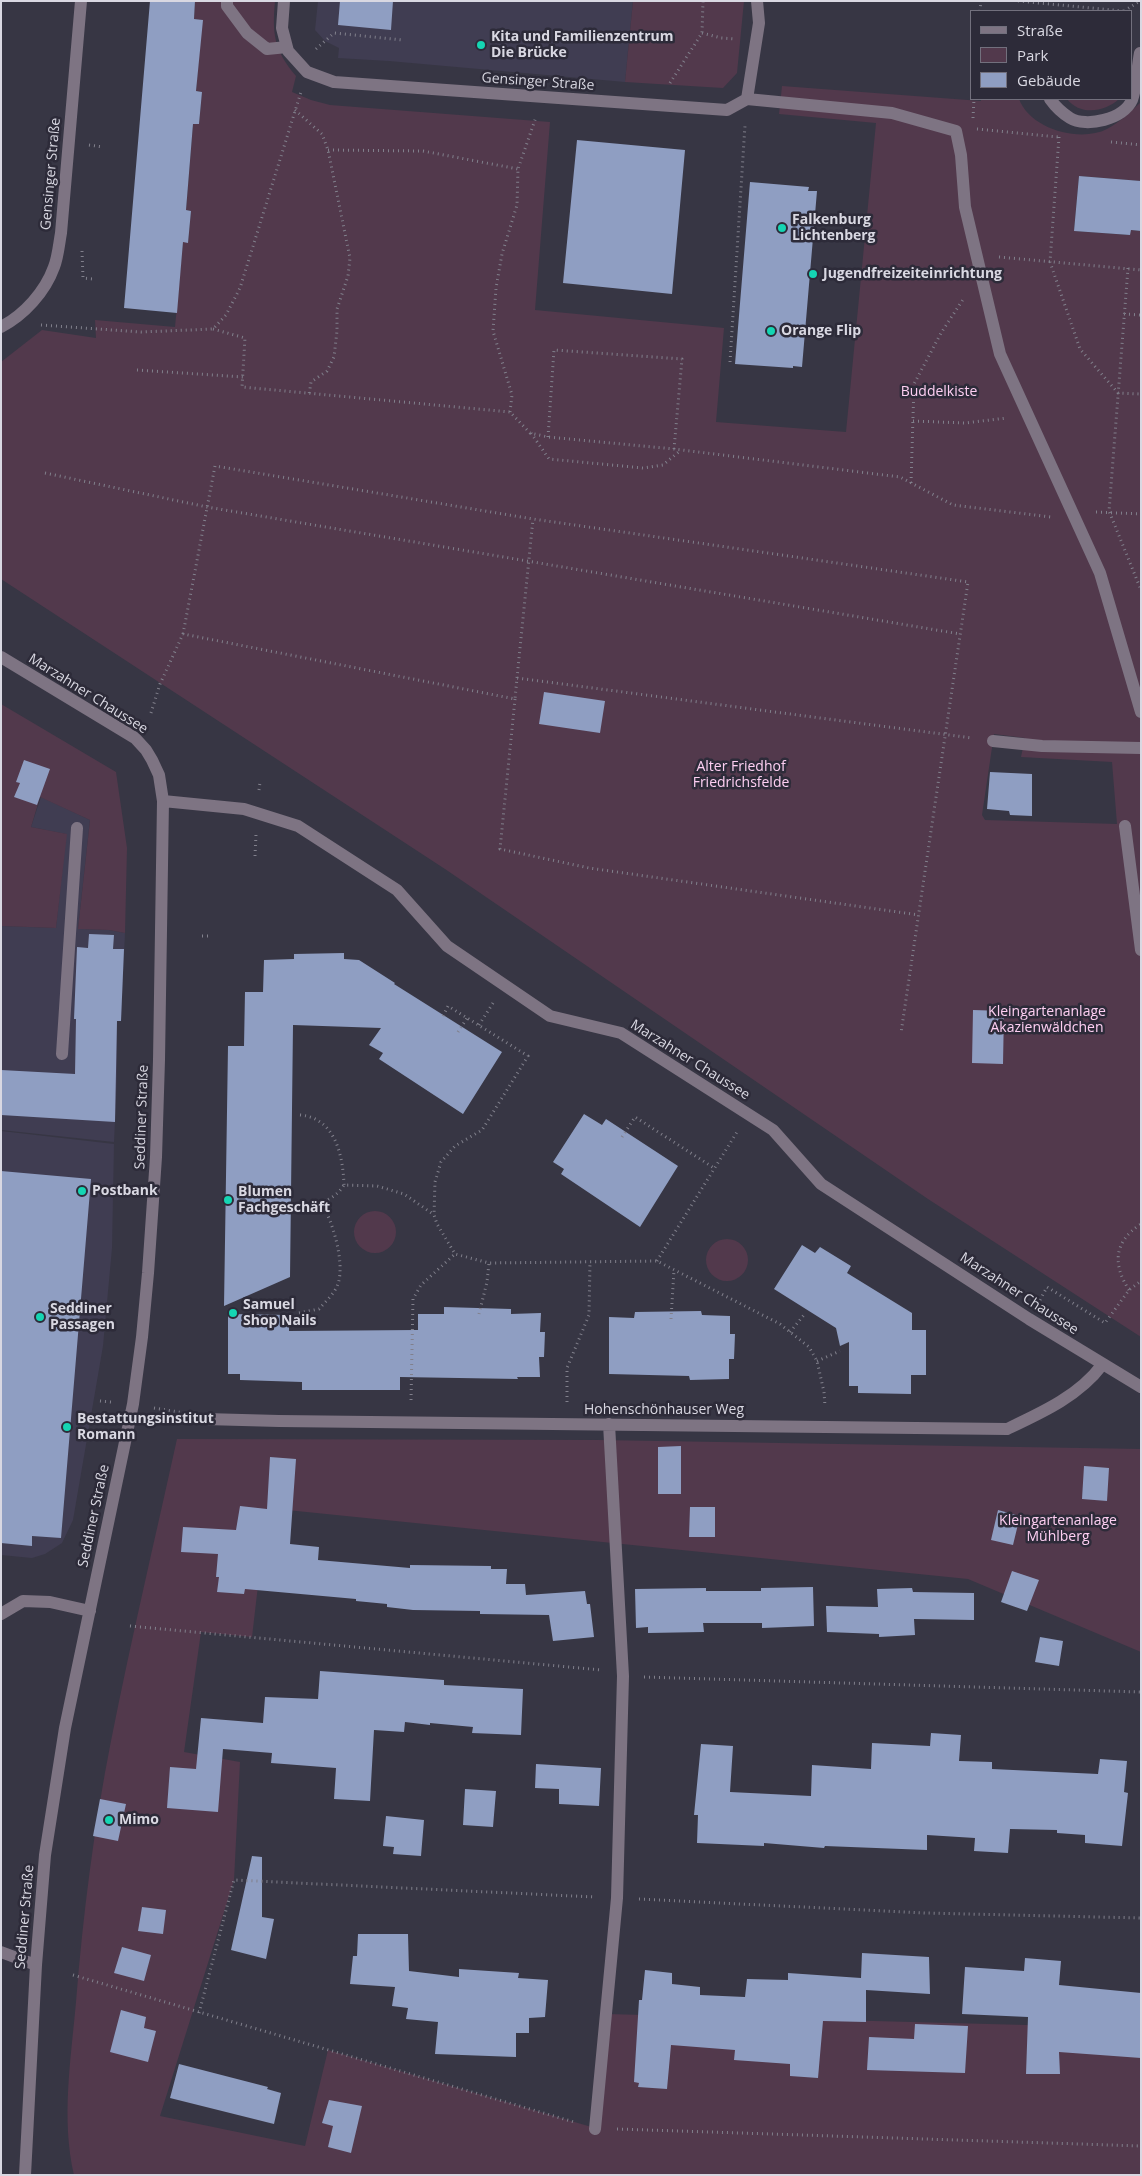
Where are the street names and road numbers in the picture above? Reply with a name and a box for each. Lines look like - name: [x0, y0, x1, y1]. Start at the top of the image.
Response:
- street label: Gensinger Straße: [481, 70, 595, 94]
- street label: Gensinger Straße: [38, 117, 64, 231]
- street label: Marzahner Chaussee: [25, 650, 151, 738]
- street label: Marzahner Chaussee: [627, 1016, 753, 1104]
- street label: Seddiner Straße: [132, 1064, 152, 1170]
- street label: Marzahner Chaussee: [957, 1249, 1081, 1339]
- street label: Hohenschönhauser Weg: [584, 1402, 744, 1418]
- street label: Seddiner Straße: [75, 1463, 113, 1569]
- street label: Seddiner Straße: [12, 1864, 38, 1970]

